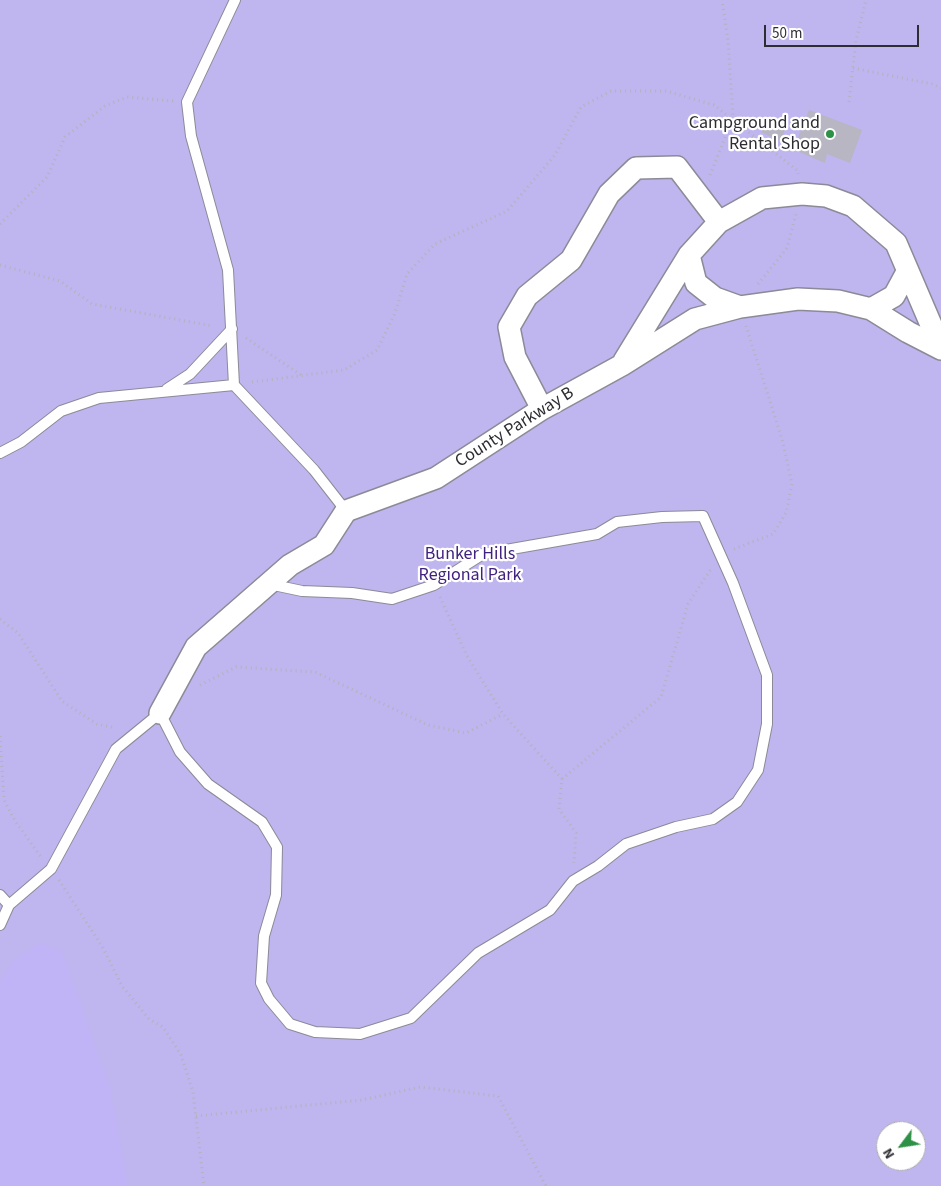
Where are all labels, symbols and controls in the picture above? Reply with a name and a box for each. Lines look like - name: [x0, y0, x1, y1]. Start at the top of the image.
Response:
- scale bar: [766, 15, 921, 47]
- text: 50 m: [772, 23, 802, 44]
- place label: Campground and Rental Shop: [689, 113, 820, 156]
- marker: Campground and Rental Shop: [824, 128, 836, 140]
- street label: County Parkway B: [452, 383, 578, 473]
- park label: Bunker Hills Regional Park: [419, 544, 521, 586]
- north arrow: [876, 1121, 926, 1171]
- text: N: [878, 1144, 900, 1162]

